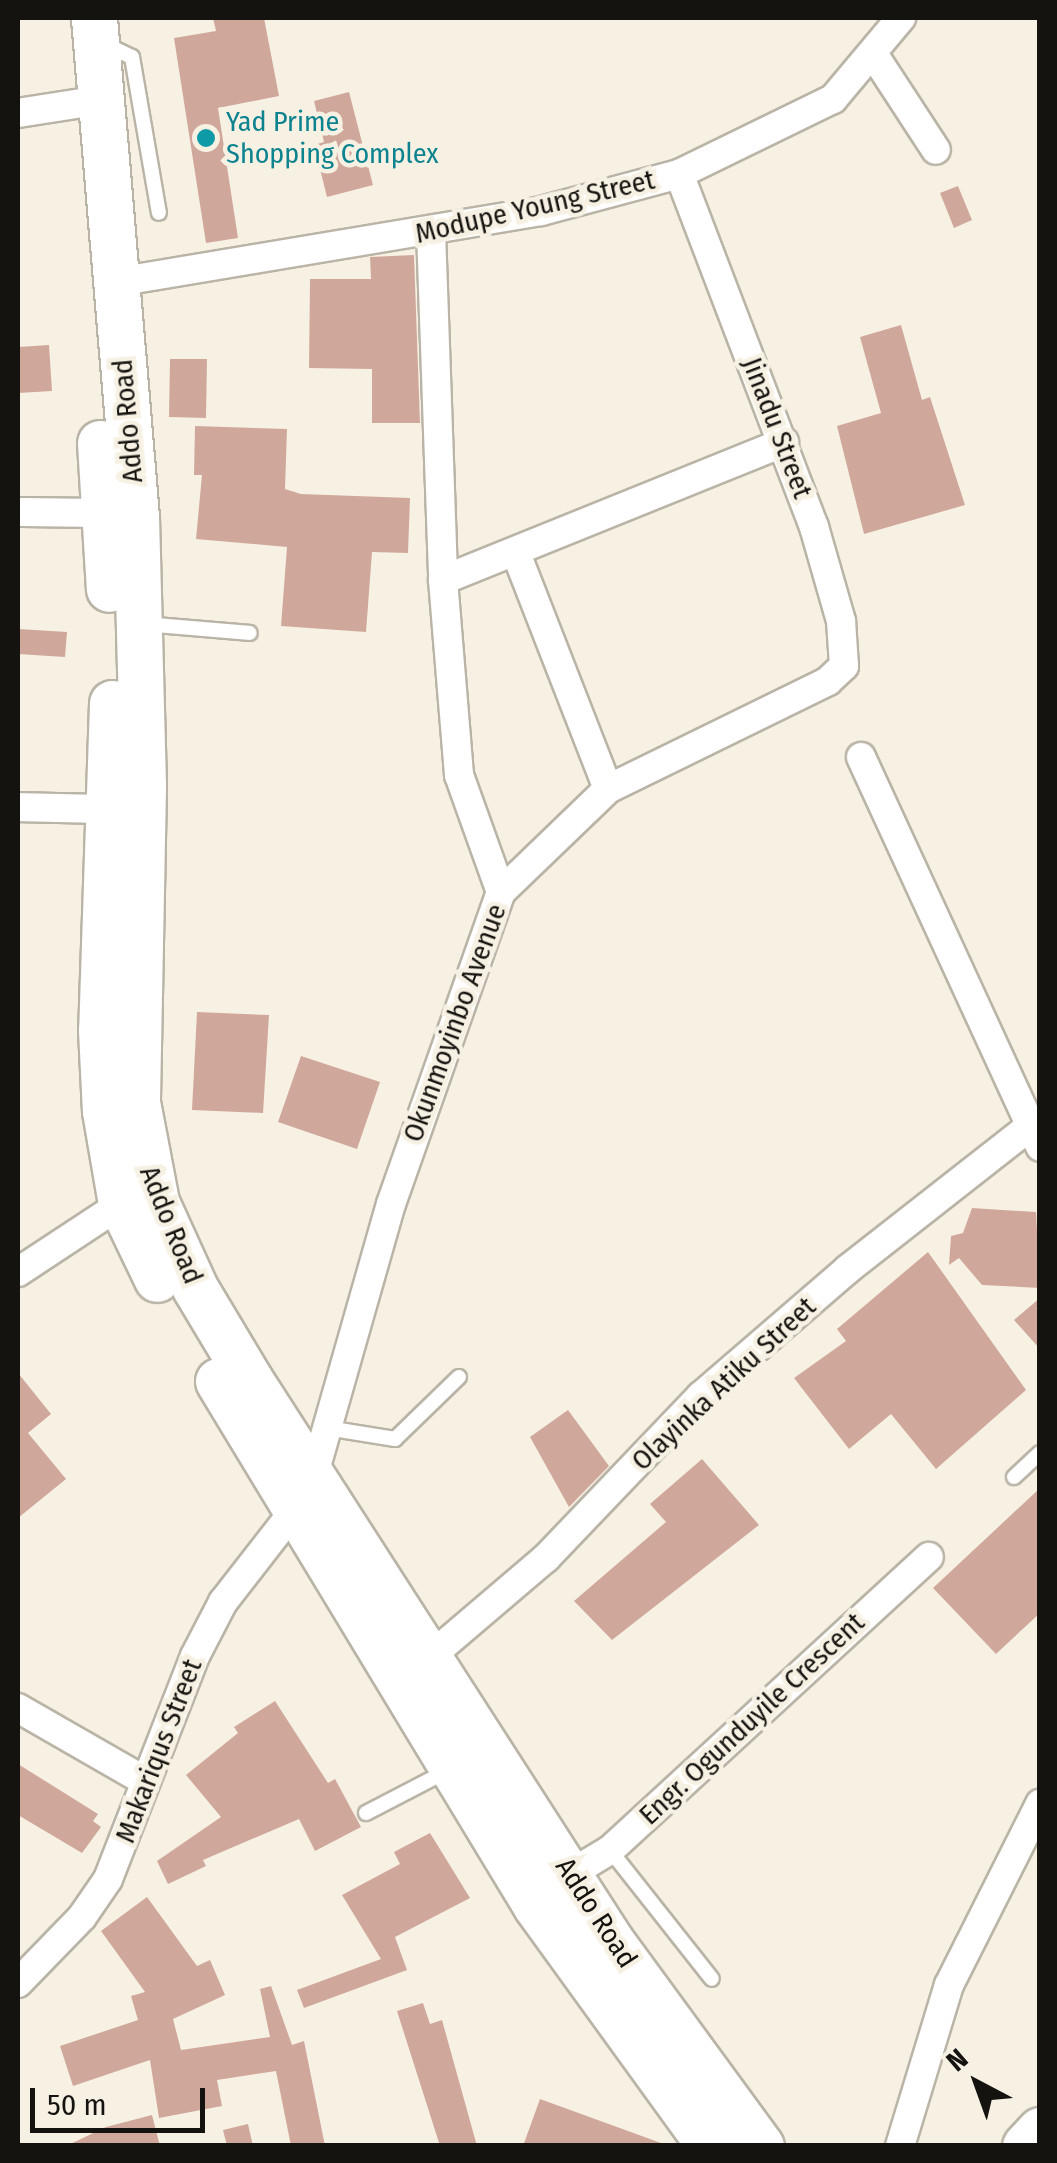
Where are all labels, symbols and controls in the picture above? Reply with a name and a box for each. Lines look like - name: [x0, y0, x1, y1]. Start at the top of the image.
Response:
- place label: Yad Prime Shopping Complex: [226, 105, 439, 171]
- marker: Yad Prime Shopping Complex: [195, 127, 217, 149]
- street label: Modupe Young Street: [412, 163, 658, 251]
- street label: Jinadu Street: [735, 353, 819, 503]
- street label: Addo Road: [106, 358, 150, 484]
- street label: Okunmoyinbo Avenue: [396, 899, 514, 1147]
- street label: Addo Road: [132, 1161, 210, 1289]
- street label: Olayinka Atiku Street: [625, 1290, 823, 1478]
- street label: Engr. Ogunduyile Crescent: [633, 1606, 871, 1832]
- street label: Makariqus Street: [109, 1654, 209, 1848]
- street label: Addo Road: [548, 1852, 644, 1974]
- north arrow: [927, 2033, 1027, 2133]
- text: N: [940, 2042, 974, 2078]
- scale bar: [35, 2068, 210, 2130]
- text: 50 m: [47, 2087, 107, 2123]

